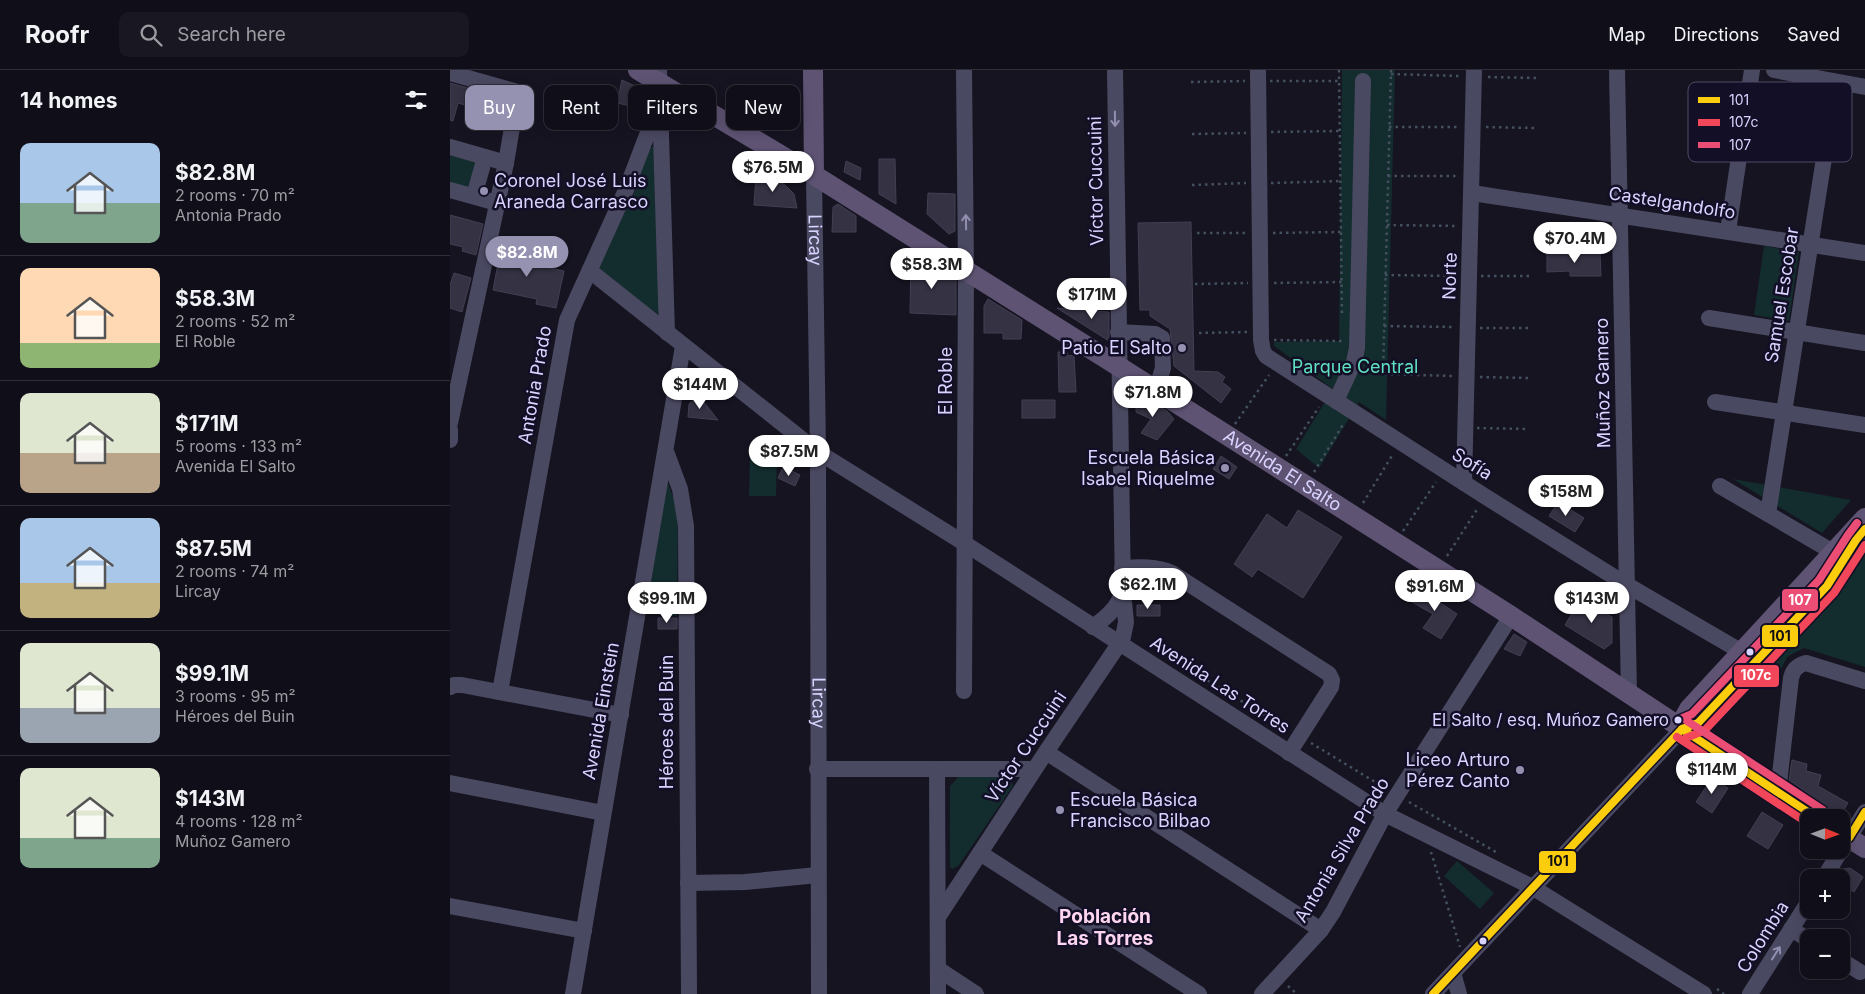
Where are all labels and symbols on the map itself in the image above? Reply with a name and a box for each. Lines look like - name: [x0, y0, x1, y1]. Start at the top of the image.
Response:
- legend: [1688, 82, 1852, 162]
- text: 101: [1729, 91, 1749, 108]
- one-way arrow: [1111, 110, 1120, 126]
- text: 107c: [1729, 113, 1758, 130]
- street label: Víctor Cuccuini: [1084, 116, 1107, 246]
- text: 107: [1729, 136, 1751, 153]
- pin: $76.5M: [732, 150, 814, 193]
- place label: Coronel José Luis Araneda Carrasco: [494, 170, 648, 212]
- street label: Castelgandolfo: [1607, 182, 1737, 223]
- marker: Coronel José Luis Araneda Carrasco: [478, 185, 490, 197]
- street label: Lircay: [805, 214, 826, 266]
- one-way arrow: [961, 214, 971, 230]
- pin: $70.4M: [1534, 222, 1616, 264]
- street label: Samuel Escobar: [1760, 225, 1803, 364]
- pin: $82.8M: [486, 236, 568, 278]
- pin: $58.3M: [891, 248, 973, 290]
- street label: Norte: [1438, 252, 1461, 300]
- pin: $171M: [1057, 278, 1127, 320]
- street label: Muñoz Gamero: [1591, 318, 1614, 448]
- street label: Antonia Prado: [514, 324, 555, 446]
- place label: Patio El Salto: [1061, 337, 1172, 358]
- marker: Patio El Salto: [1176, 342, 1188, 354]
- street label: El Roble: [935, 347, 956, 415]
- park label: Parque Central: [1292, 356, 1418, 377]
- pin: $144M: [665, 368, 735, 410]
- pin: $71.8M: [1112, 376, 1194, 418]
- street label: Avenida El Salto: [1220, 425, 1346, 516]
- pin: $87.5M: [748, 434, 830, 477]
- street label: Sofía: [1448, 443, 1496, 484]
- place label: Escuela Básica Isabel Riquelme: [1081, 447, 1215, 489]
- marker: Escuela Básica Isabel Riquelme: [1219, 462, 1231, 474]
- pin: $158M: [1531, 474, 1601, 517]
- pin: $62.1M: [1107, 568, 1189, 610]
- pin: $91.6M: [1394, 570, 1476, 612]
- pin: $99.1M: [626, 582, 708, 624]
- pin: $143M: [1557, 582, 1627, 624]
- line badge: 107: [1781, 588, 1819, 612]
- text: 107: [1788, 591, 1812, 608]
- line badge: 101: [1761, 624, 1799, 648]
- text: 101: [1769, 627, 1791, 644]
- street label: Avenida Las Torres: [1147, 632, 1294, 738]
- street label: Avenida Einstein: [578, 641, 623, 781]
- unlabelled marker: [1745, 647, 1755, 657]
- street label: Héroes del Buin: [656, 655, 677, 789]
- line badge: 107c: [1733, 664, 1780, 688]
- text: 107c: [1741, 666, 1771, 683]
- street label: Lircay: [808, 677, 830, 729]
- street label: Víctor Cuccuini: [981, 687, 1071, 806]
- place label: El Salto / esq. Muñoz Gamero: [1432, 710, 1669, 730]
- marker: El Salto / esq. Muñoz Gamero: [1673, 715, 1683, 725]
- place label: Liceo Arturo Pérez Canto: [1406, 749, 1510, 791]
- pin: $114M: [1677, 752, 1747, 795]
- marker: Liceo Arturo Pérez Canto: [1514, 764, 1526, 776]
- street label: Antonia Silva Prado: [1290, 773, 1393, 926]
- place label: Escuela Básica Francisco Bilbao: [1070, 789, 1211, 831]
- marker: Escuela Básica Francisco Bilbao: [1054, 804, 1066, 816]
- north arrow: [1800, 809, 1850, 859]
- line badge: 101: [1538, 850, 1577, 874]
- text: 101: [1547, 852, 1569, 869]
- street label: Colombia: [1732, 897, 1793, 976]
- district label: Población Las Torres: [1057, 905, 1153, 950]
- unlabelled marker: [1478, 936, 1488, 946]
- one-way arrow: [1772, 946, 1782, 960]

